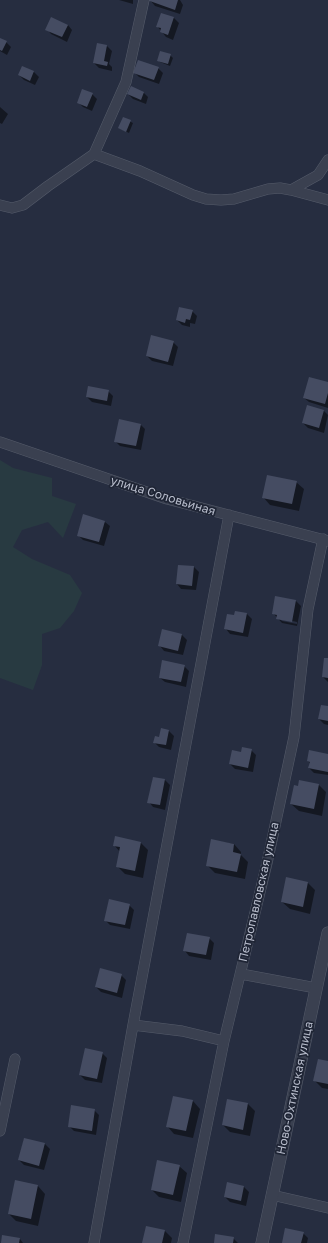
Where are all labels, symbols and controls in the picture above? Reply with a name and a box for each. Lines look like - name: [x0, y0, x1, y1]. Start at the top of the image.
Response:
- street label: улица Соловьиная: [109, 473, 217, 519]
- street label: Петропавловская улица: [236, 821, 282, 963]
- street label: Ново-Охтинская улица: [274, 1020, 316, 1156]

